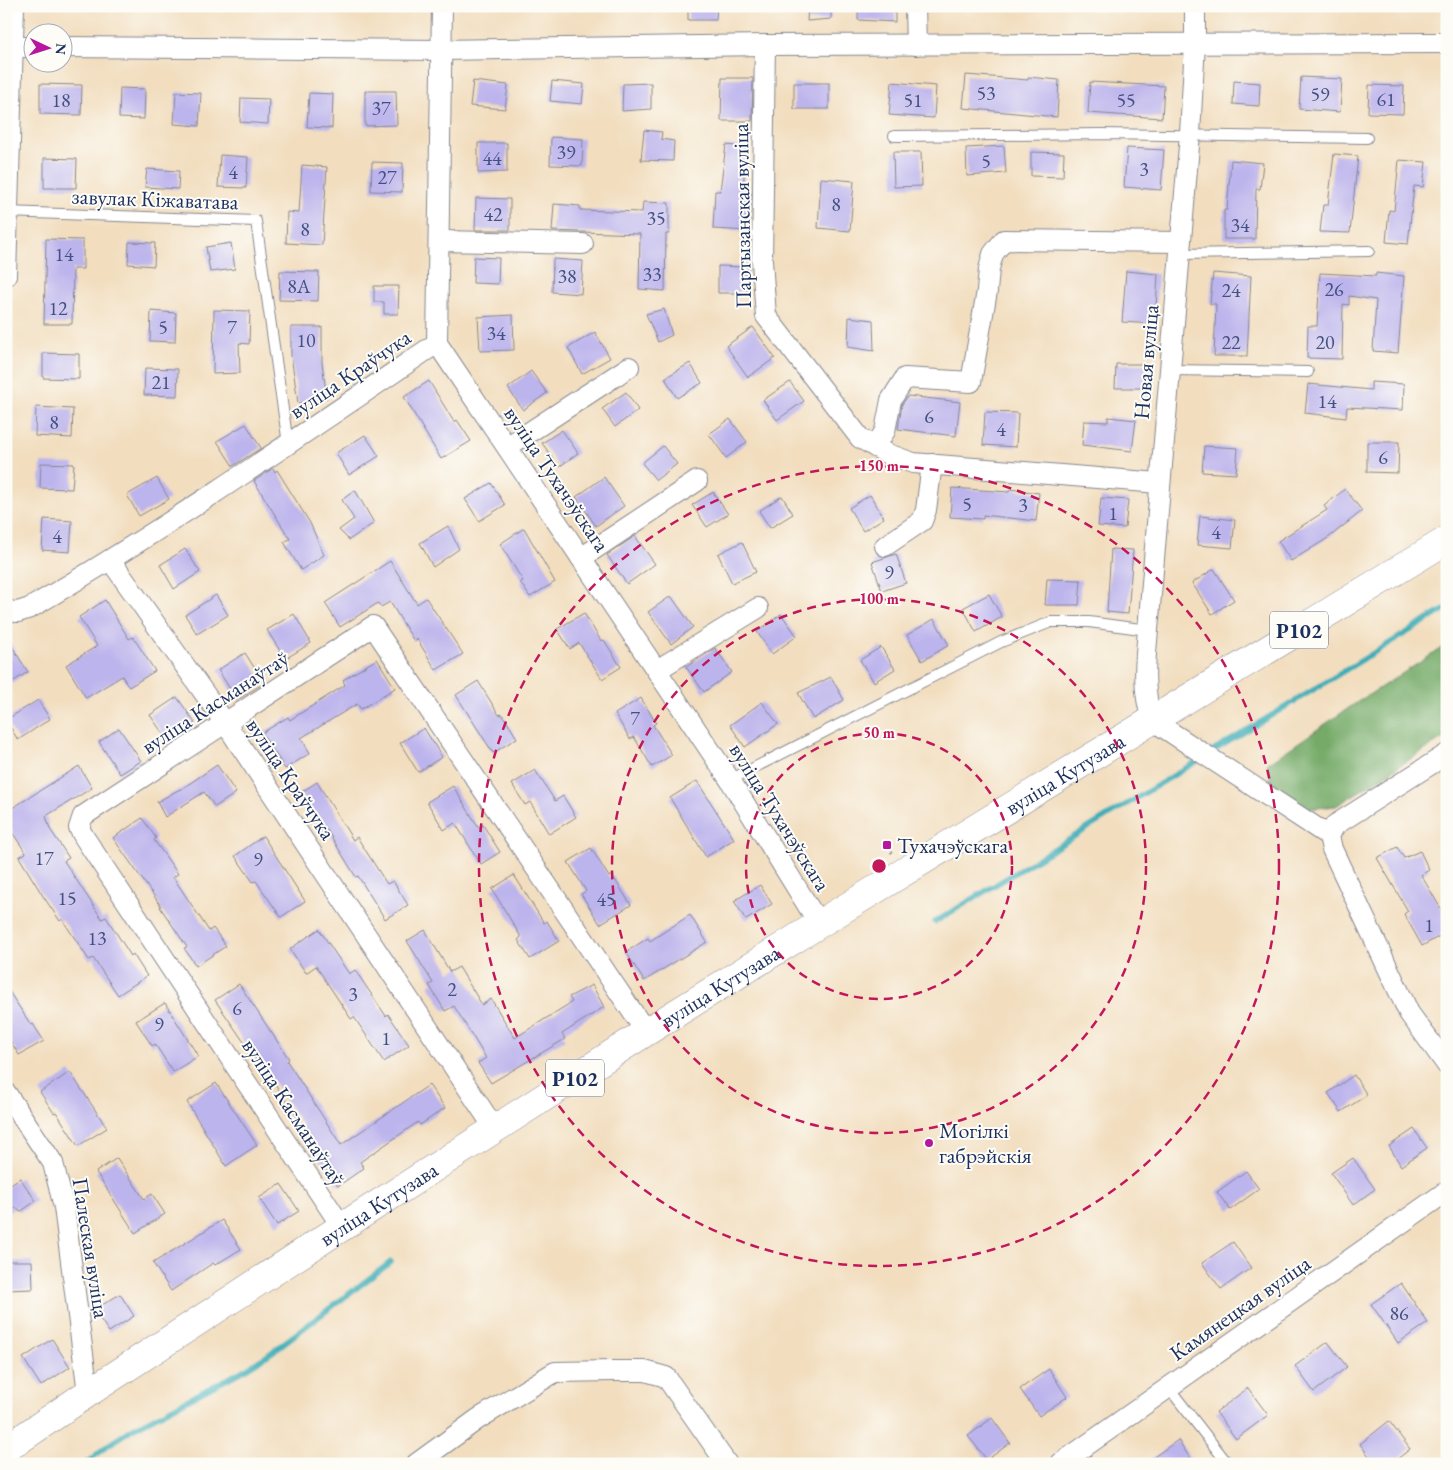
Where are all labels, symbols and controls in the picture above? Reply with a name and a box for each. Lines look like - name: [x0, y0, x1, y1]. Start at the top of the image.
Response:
- north arrow: [22, 22, 72, 72]
- text: N: [52, 43, 70, 56]
- house number: 53: [976, 80, 996, 106]
- house number: 59: [1310, 81, 1330, 107]
- house number: 61: [1376, 86, 1396, 112]
- house number: 18: [51, 87, 71, 113]
- house number: 51: [903, 87, 923, 113]
- house number: 55: [1116, 87, 1136, 113]
- house number: 37: [371, 95, 391, 121]
- street label: Партызанская вуліца: [726, 123, 758, 309]
- house number: 39: [556, 139, 576, 165]
- house number: 44: [482, 145, 502, 171]
- house number: 5: [981, 148, 991, 174]
- house number: 3: [1139, 156, 1149, 182]
- house number: 4: [228, 159, 238, 185]
- house number: 27: [377, 164, 397, 190]
- street label: завулак Кіжаватава: [71, 182, 239, 216]
- house number: 8: [831, 191, 841, 217]
- house number: 42: [483, 201, 503, 227]
- house number: 35: [646, 205, 666, 231]
- house number: 34: [1230, 212, 1250, 238]
- house number: 8: [300, 216, 310, 242]
- house number: 14: [54, 241, 74, 267]
- house number: 33: [642, 261, 662, 287]
- house number: 38: [557, 263, 577, 289]
- house number: 8А: [287, 273, 311, 299]
- house number: 26: [1324, 276, 1344, 302]
- house number: 24: [1221, 277, 1241, 303]
- house number: 12: [48, 295, 68, 321]
- street label: Новая вуліца: [1127, 303, 1165, 421]
- house number: 5: [158, 314, 168, 340]
- house number: 7: [227, 314, 237, 340]
- house number: 34: [486, 320, 506, 346]
- street label: вуліца Краўчука: [284, 323, 417, 425]
- house number: 10: [296, 327, 316, 353]
- house number: 22: [1221, 329, 1241, 355]
- house number: 20: [1315, 329, 1335, 355]
- house number: 21: [151, 369, 171, 395]
- house number: 14: [1317, 388, 1337, 414]
- street label: вуліца Тухачэўскага: [498, 401, 617, 558]
- house number: 6: [924, 403, 934, 429]
- house number: 8: [49, 409, 59, 435]
- house number: 4: [996, 416, 1006, 442]
- house number: 6: [1378, 444, 1388, 470]
- text: 150 m: [859, 456, 899, 475]
- house number: 5: [962, 491, 972, 517]
- house number: 3: [1018, 492, 1028, 518]
- house number: 1: [1108, 500, 1118, 526]
- house number: 4: [1211, 519, 1221, 545]
- house number: 4: [52, 523, 62, 549]
- house number: 9: [884, 559, 894, 585]
- text: 100 m: [859, 589, 899, 608]
- road number: Р102: [1270, 612, 1328, 648]
- street label: вуліца Касманаўтаў: [136, 643, 295, 761]
- house number: 7: [630, 705, 640, 731]
- street label: вуліца Краўчука: [240, 713, 342, 846]
- text: 50 m: [863, 723, 895, 742]
- street label: вуліца Кутузава: [999, 726, 1130, 821]
- street label: вуліца Тухачэўскага: [723, 737, 837, 897]
- place label: Тухачэўскага: [897, 831, 1008, 860]
- marker: Тухачэўскага: [881, 839, 893, 851]
- house number: 17: [34, 845, 54, 871]
- house number: 9: [253, 846, 263, 872]
- centre of rings: [870, 857, 888, 875]
- house number: 15: [57, 885, 77, 911]
- house number: 45: [596, 886, 616, 912]
- house number: 1: [1424, 912, 1434, 938]
- house number: 13: [87, 925, 107, 951]
- street label: вуліца Кутузава: [655, 938, 785, 1034]
- house number: 2: [447, 976, 457, 1002]
- house number: 3: [348, 981, 358, 1007]
- house number: 6: [232, 995, 242, 1021]
- house number: 9: [154, 1011, 164, 1037]
- house number: 1: [381, 1025, 391, 1051]
- street label: вуліца Касманаўтаў: [235, 1033, 353, 1192]
- road number: Р102: [546, 1060, 604, 1096]
- place label: Могілкі габрэйскія: [939, 1116, 1032, 1170]
- marker: Могілкі габрэйскія: [923, 1137, 935, 1149]
- street label: вуліца Кутузава: [314, 1155, 443, 1253]
- street label: Палеская вуліца: [66, 1176, 116, 1321]
- street label: Камянецкая вуліца: [1164, 1249, 1316, 1367]
- house number: 86: [1389, 1300, 1409, 1326]

